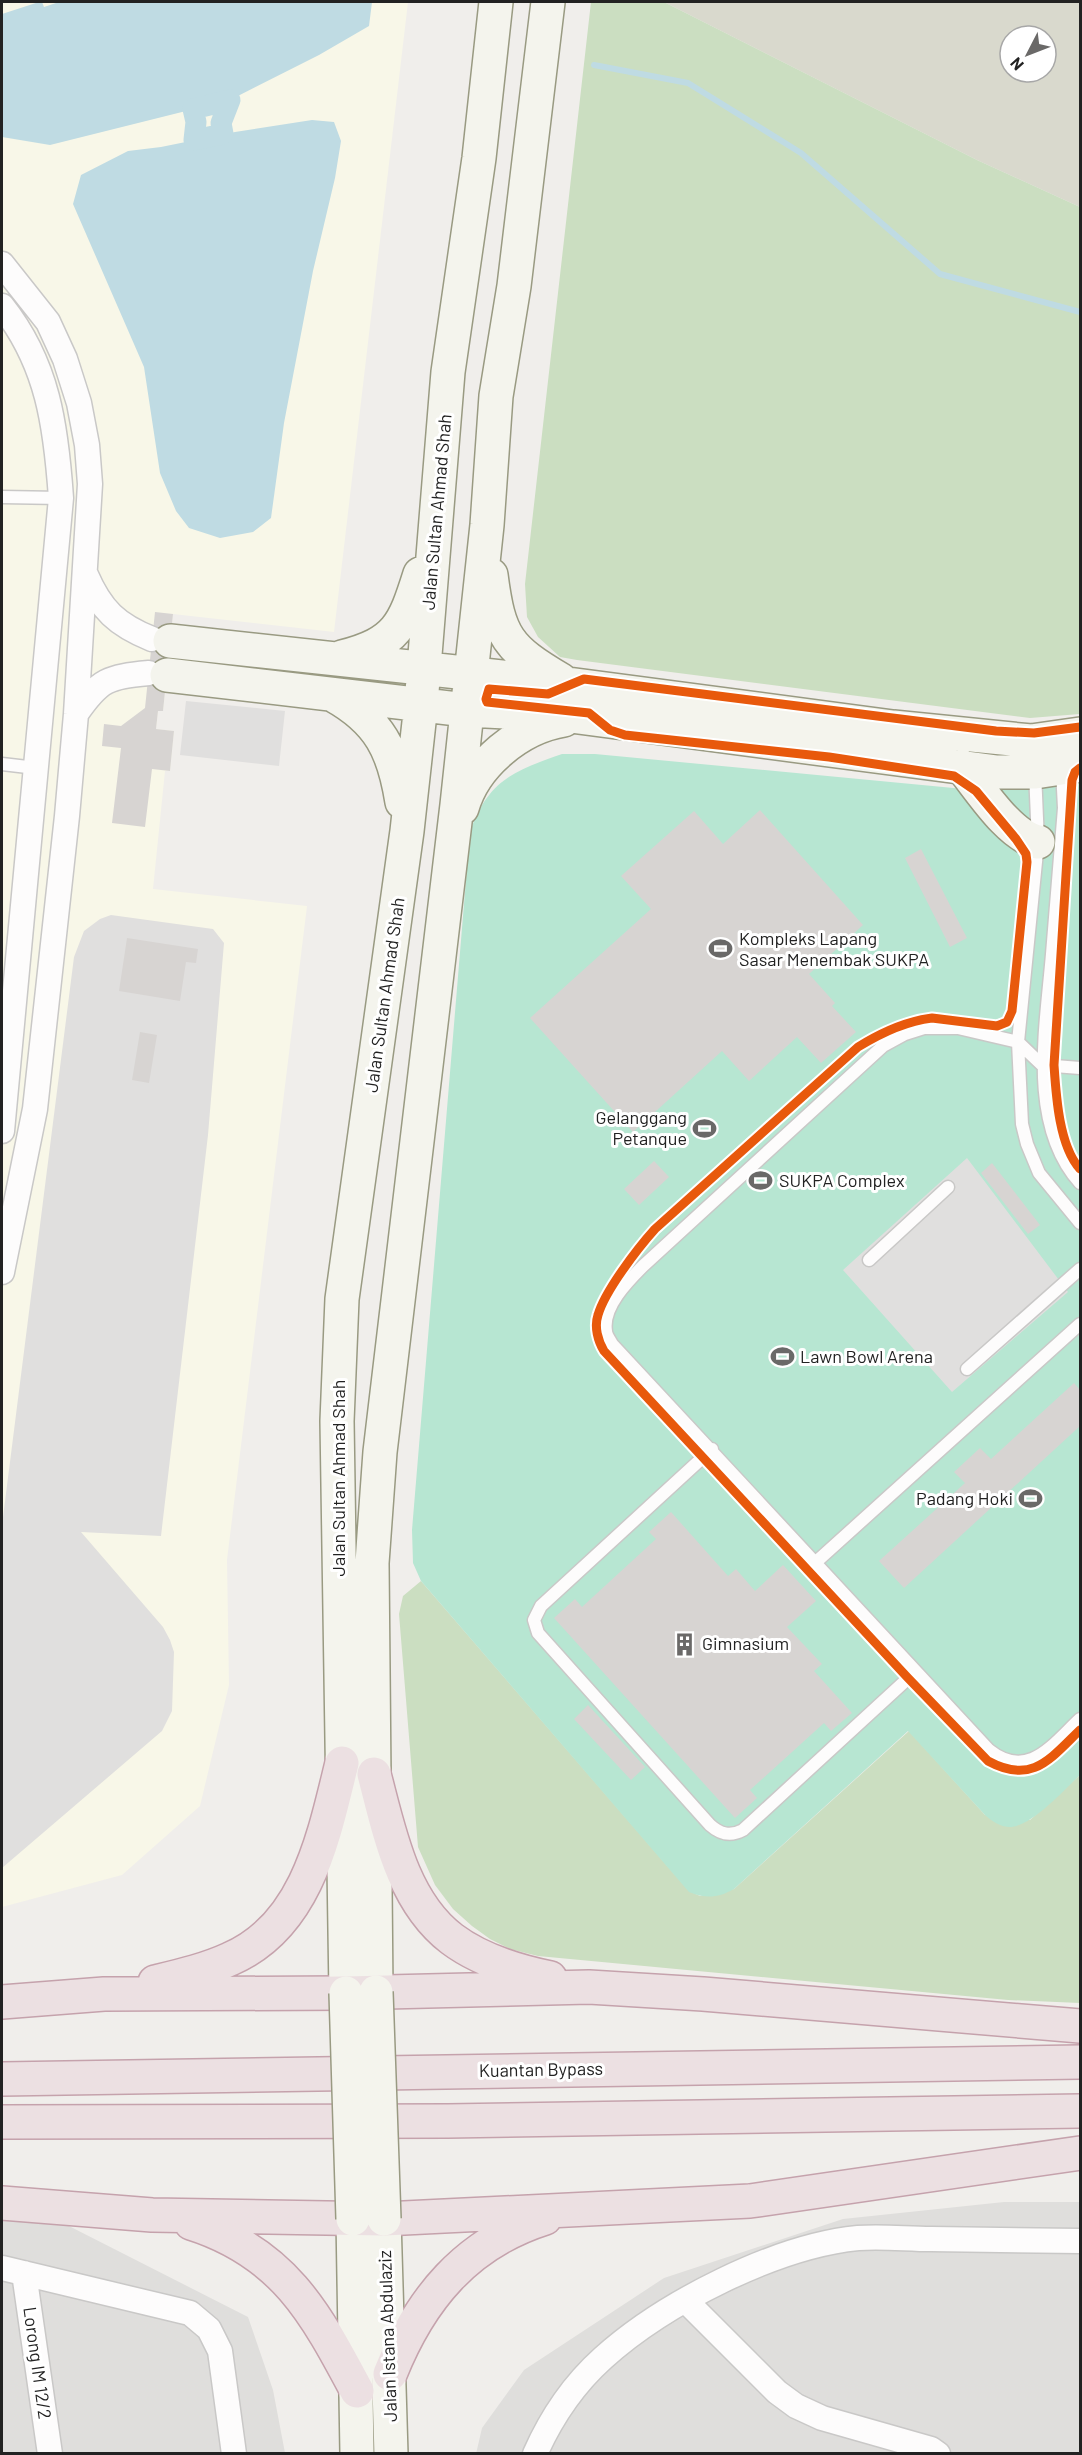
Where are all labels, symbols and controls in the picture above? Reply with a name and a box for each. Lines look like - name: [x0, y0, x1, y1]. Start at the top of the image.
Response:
- north arrow: [998, 24, 1058, 84]
- text: N: [1006, 54, 1027, 75]
- street label: Jalan Sultan Ahmad Shah: [416, 413, 456, 611]
- street label: Jalan Sultan Ahmad Shah: [359, 896, 409, 1094]
- place label: Kompleks Lapang Sasar Menembak SUKPA: [739, 927, 929, 970]
- sports icon: Kompleks Lapang Sasar Menembak SUKPA: [708, 936, 734, 962]
- place label: Gelanggang Petanque: [596, 1106, 687, 1149]
- sports icon: Gelanggang Petanque: [692, 1115, 718, 1141]
- sports icon: SUKPA Complex: [748, 1168, 774, 1194]
- place label: SUKPA Complex: [779, 1169, 905, 1191]
- sports icon: Lawn Bowl Arena: [769, 1344, 795, 1370]
- place label: Lawn Bowl Arena: [800, 1345, 933, 1367]
- street label: Jalan Sultan Ahmad Shah: [327, 1380, 349, 1576]
- sports icon: Padang Hoki: [1018, 1486, 1044, 1512]
- place label: Padang Hoki: [916, 1487, 1013, 1509]
- building icon: Gimnasium: [671, 1631, 697, 1657]
- place label: Gimnasium: [702, 1632, 789, 1654]
- street label: Kuantan Bypass: [479, 2057, 603, 2081]
- street label: Jalan Istana Abdulaziz: [373, 2250, 401, 2422]
- street label: Lorong IM 12/2: [19, 2305, 57, 2420]

